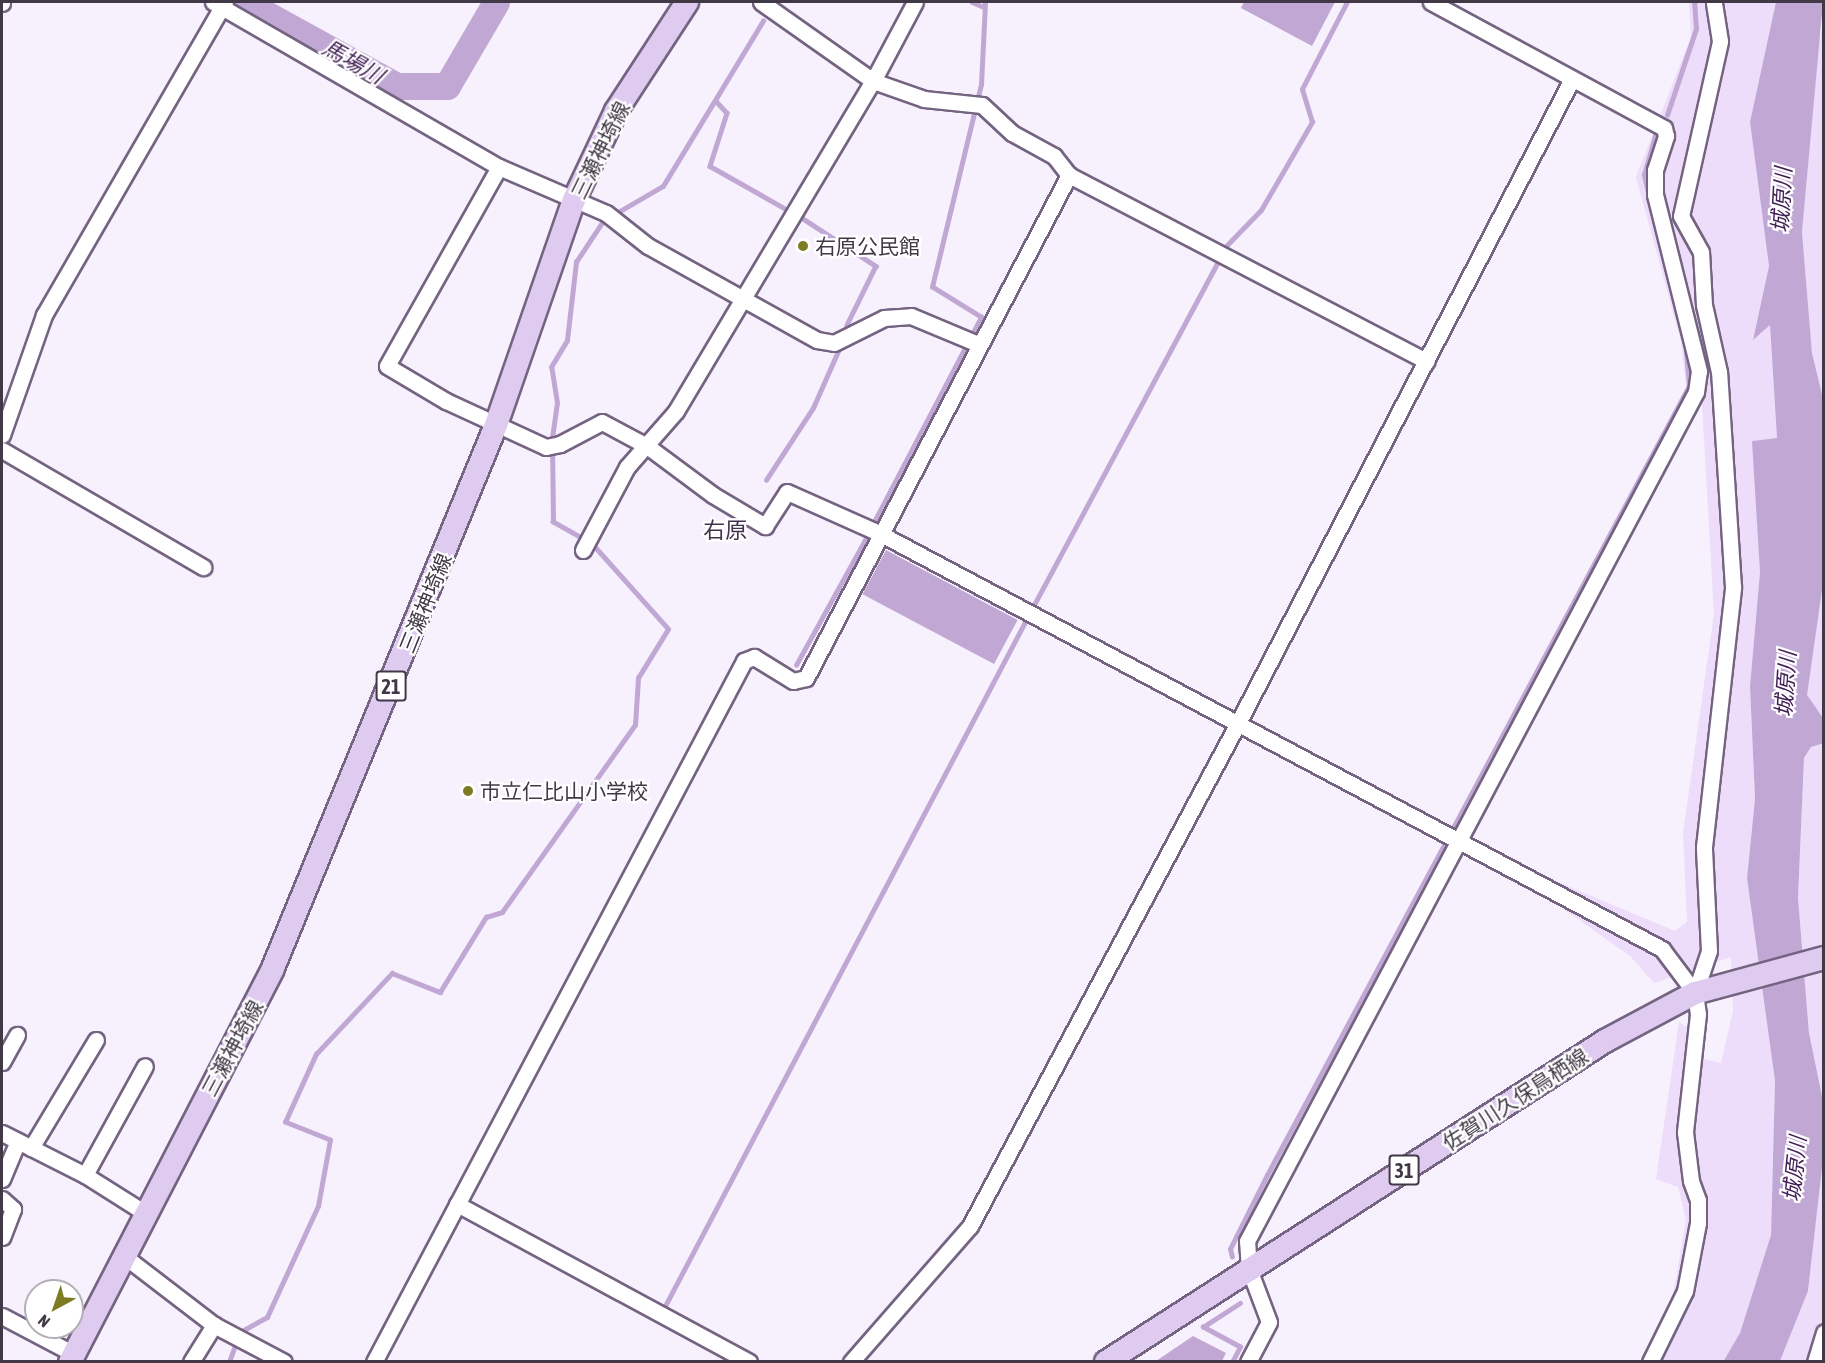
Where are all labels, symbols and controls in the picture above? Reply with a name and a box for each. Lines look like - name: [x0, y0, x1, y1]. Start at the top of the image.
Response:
- water label: 馬場川: [318, 34, 388, 90]
- street label: 三瀬神埼線: [566, 97, 634, 203]
- water label: 城原川: [1767, 166, 1797, 234]
- place label: 右原公民館: [815, 233, 920, 259]
- marker: 右原公民館: [796, 239, 810, 253]
- district label: 右原: [703, 518, 747, 544]
- street label: 三瀬神埼線: [394, 550, 456, 656]
- water label: 城原川: [1771, 650, 1801, 718]
- road number: 21: [374, 669, 408, 703]
- place label: 市立仁比山小学校: [480, 778, 648, 804]
- marker: 市立仁比山小学校: [461, 784, 475, 798]
- street label: 三瀬神埼線: [196, 996, 268, 1100]
- street label: 佐賀川久保鳥栖線: [1438, 1043, 1592, 1155]
- water label: 城原川: [1778, 1135, 1812, 1203]
- road number: 31: [1388, 1153, 1420, 1187]
- north arrow: [24, 1279, 84, 1339]
- text: N: [34, 1311, 53, 1331]

